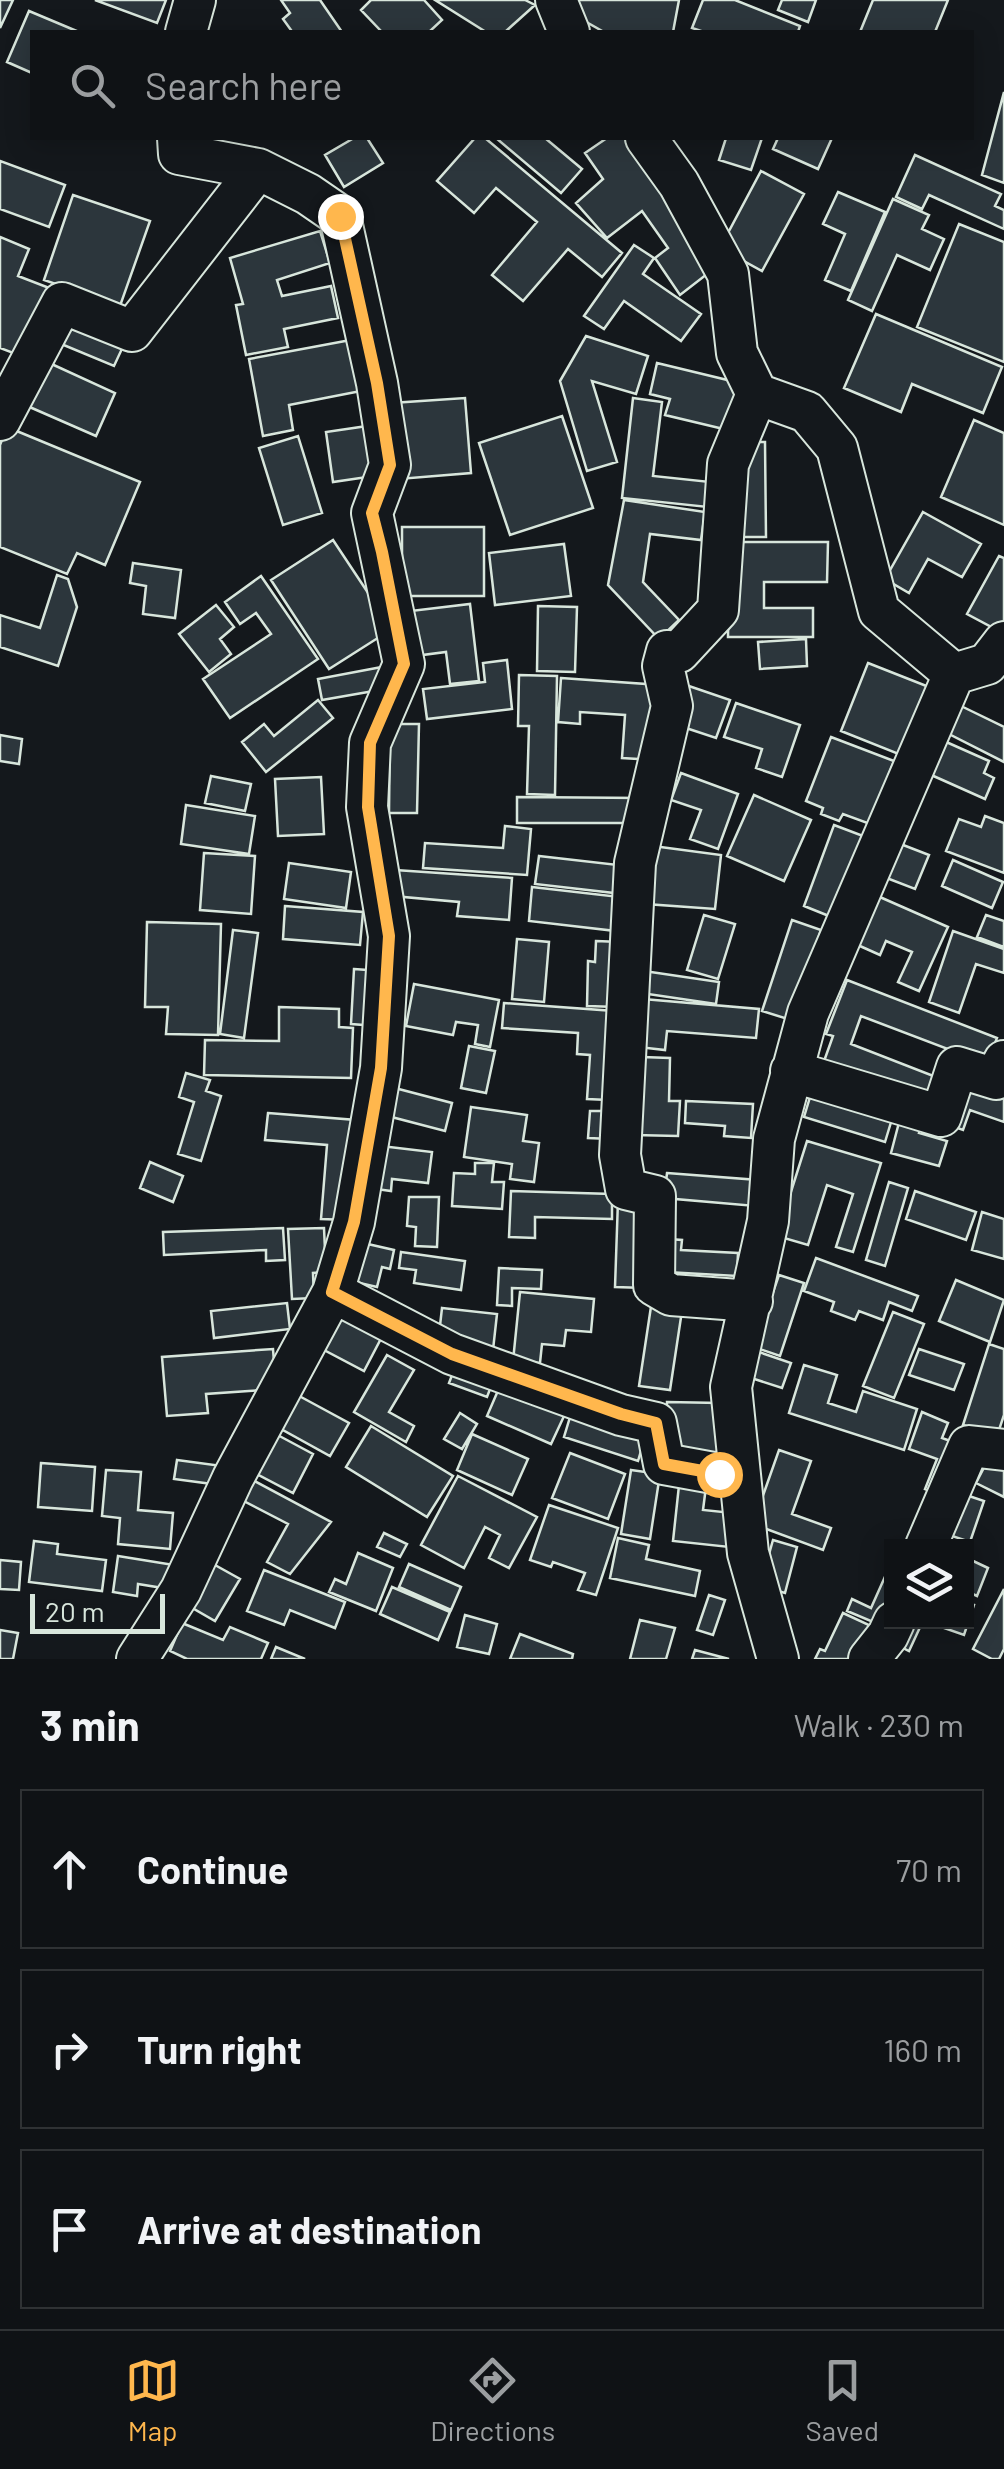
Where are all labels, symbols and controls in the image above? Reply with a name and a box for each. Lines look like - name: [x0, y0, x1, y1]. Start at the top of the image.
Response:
- search box: [30, 30, 974, 140]
- icon: search: [65, 58, 120, 113]
- text: Search here: [145, 62, 343, 108]
- route end: [318, 194, 364, 240]
- route start: [697, 1452, 743, 1498]
- map controls: [884, 1539, 974, 1629]
- button: layers: [884, 1539, 974, 1629]
- scale bar: [30, 1589, 165, 1634]
- text: 20 m: [45, 1594, 105, 1628]
- text: 3 min: [40, 1699, 140, 1749]
- text: Walk · 230 m: [794, 1705, 964, 1743]
- icon: ahead: [42, 1842, 97, 1897]
- text: Continue: [137, 1846, 288, 1892]
- text: 70 m: [896, 1850, 962, 1888]
- icon: right: [42, 2022, 97, 2077]
- text: Turn right: [137, 2026, 302, 2072]
- text: 160 m: [883, 2030, 962, 2068]
- icon: arrive: [42, 2202, 97, 2257]
- text: Arrive at destination: [137, 2206, 482, 2252]
- tab: Map: [125, 2353, 180, 2447]
- tab: Directions: [430, 2353, 555, 2447]
- tab: Saved: [805, 2353, 879, 2447]

